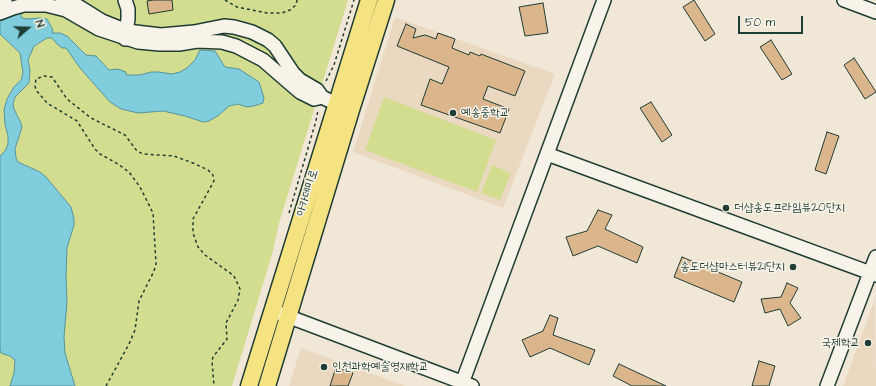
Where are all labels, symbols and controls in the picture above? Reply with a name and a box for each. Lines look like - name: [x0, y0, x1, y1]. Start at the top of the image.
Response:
- north arrow: [8, 8, 48, 48]
- scale bar: [740, 8, 805, 34]
- text: 50 m: [745, 14, 775, 31]
- text: N: [32, 18, 48, 30]
- place label: 예송중학교: [461, 106, 509, 120]
- marker: 예송중학교: [448, 108, 458, 118]
- street label: 아카데미로: [294, 168, 322, 218]
- place label: 더샵송도프라임뷰20단지: [734, 201, 845, 215]
- marker: 더샵송도프라임뷰20단지: [721, 203, 731, 213]
- place label: 송도더샵마스터뷰21단지: [680, 260, 785, 274]
- marker: 송도더샵마스터뷰21단지: [788, 262, 798, 272]
- place label: 국제학교: [821, 336, 860, 350]
- marker: 국제학교: [863, 338, 873, 348]
- place label: 인천과학예술영재학교: [332, 360, 429, 374]
- marker: 인천과학예술영재학교: [319, 362, 329, 372]

